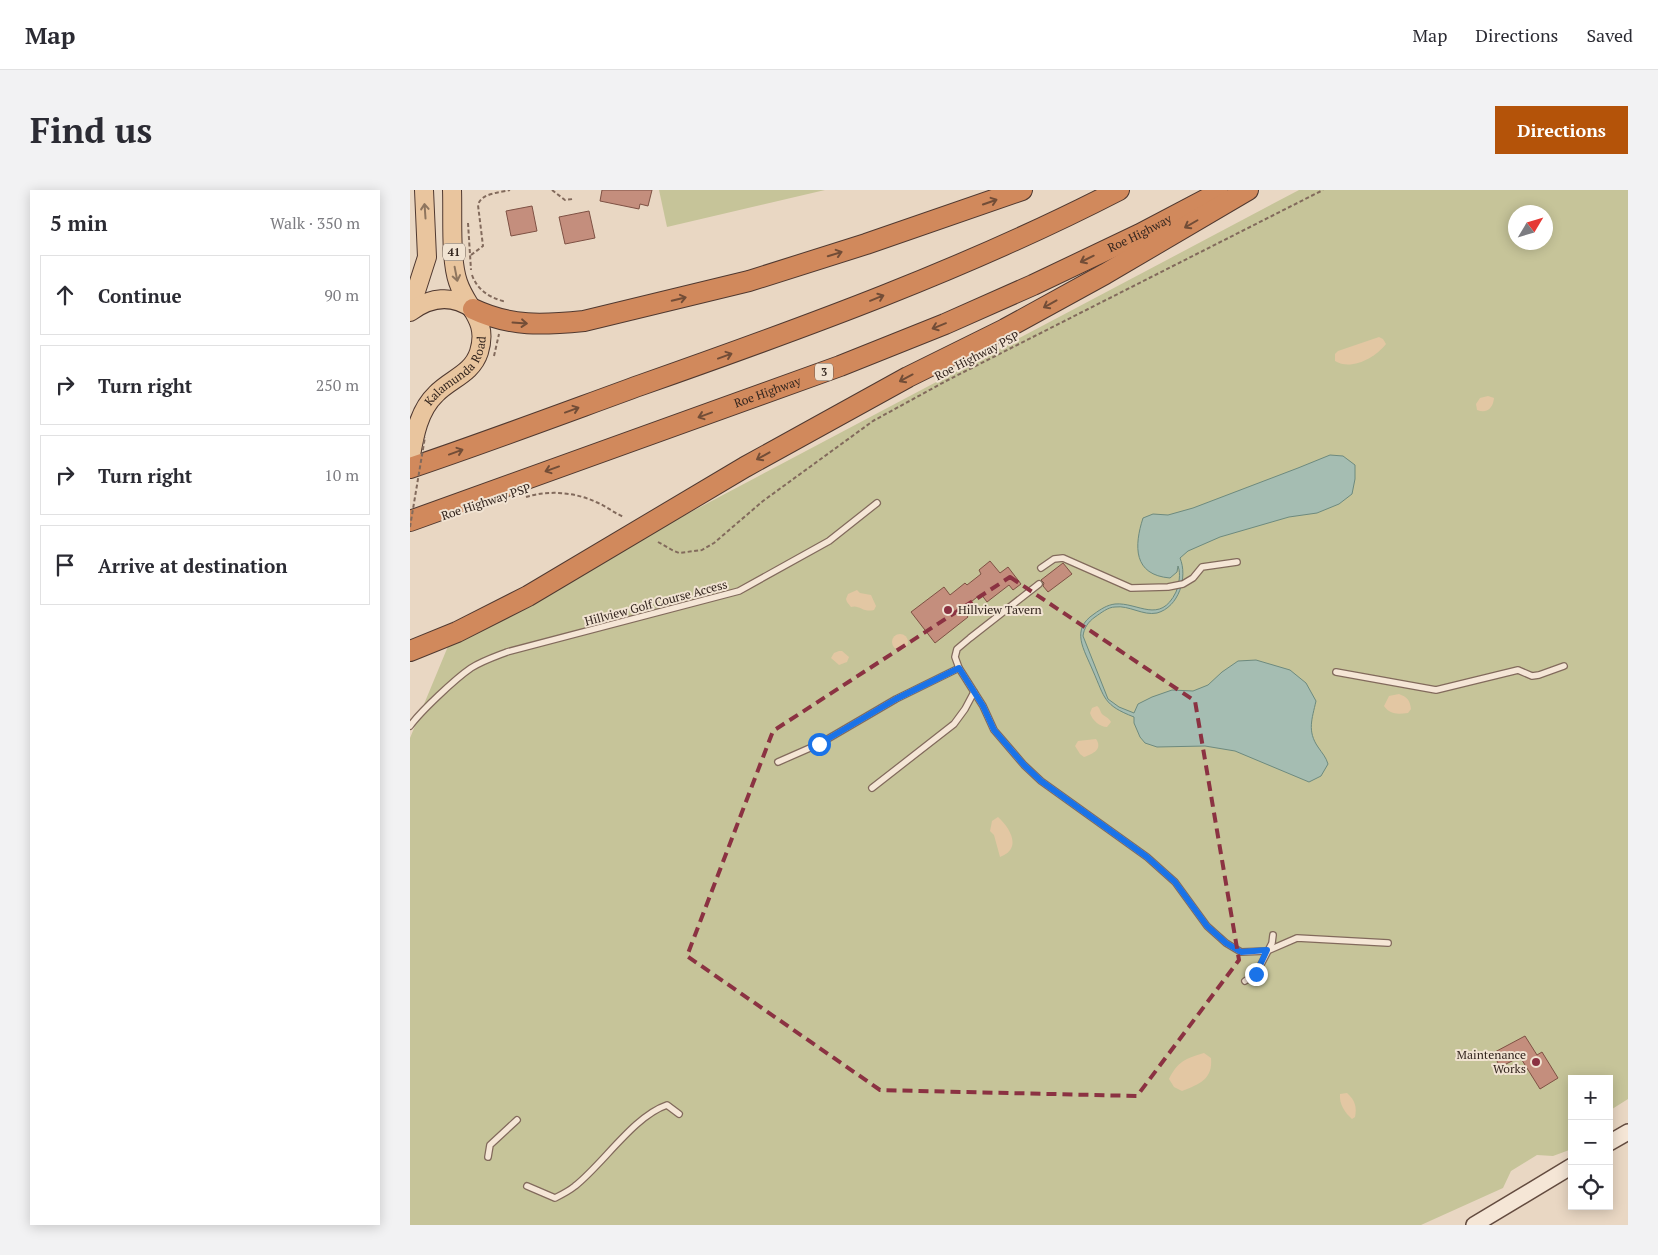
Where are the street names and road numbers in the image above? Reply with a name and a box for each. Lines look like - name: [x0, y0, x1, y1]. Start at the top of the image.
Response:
- street label: Roe Highway: [1105, 210, 1175, 255]
- road number: 41: [443, 244, 465, 260]
- street label: Roe Highway PSP: [932, 328, 1022, 383]
- street label: Kalamunda Road: [421, 335, 489, 408]
- road number: 3: [815, 363, 833, 380]
- street label: Roe Highway: [732, 372, 803, 411]
- street label: Roe Highway PSP: [439, 480, 532, 523]
- street label: Hillview Golf Course Access: [583, 576, 729, 629]

